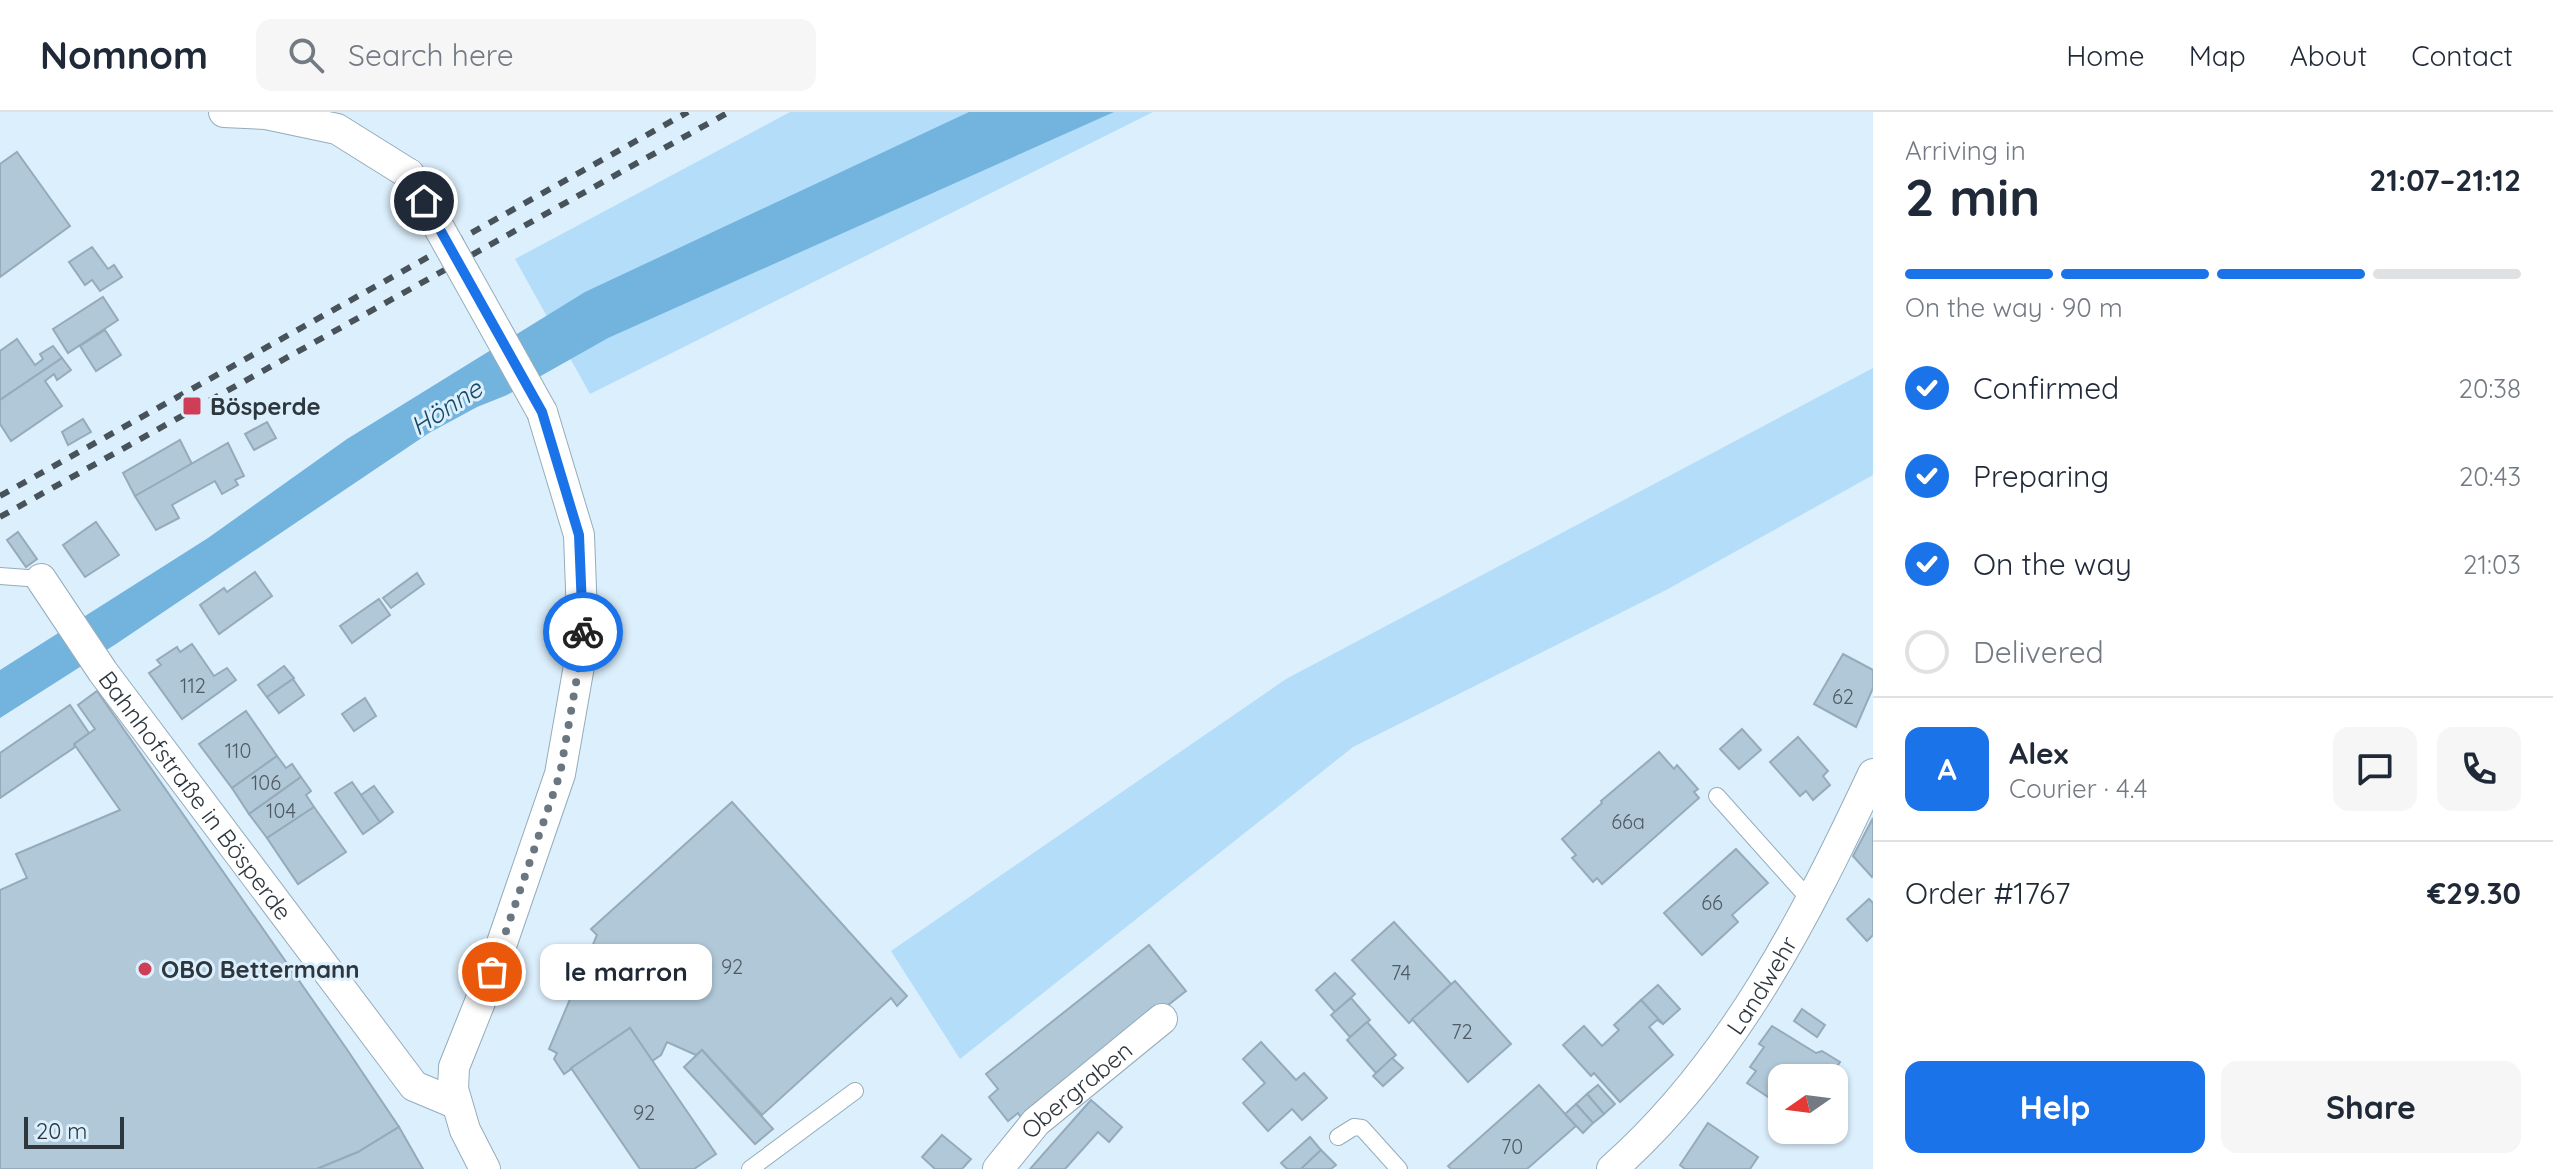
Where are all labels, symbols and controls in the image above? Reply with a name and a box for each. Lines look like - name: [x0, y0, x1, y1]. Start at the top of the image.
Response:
- search box: [256, 19, 816, 91]
- text: Nomnom: [40, 31, 208, 79]
- icon: search: [284, 33, 328, 77]
- text: Search here: [348, 36, 514, 74]
- text: Home: [2066, 38, 2145, 73]
- text: Map: [2189, 38, 2246, 73]
- text: About: [2290, 38, 2367, 73]
- text: Contact: [2411, 38, 2513, 73]
- text: Arriving in: [1905, 134, 2026, 167]
- text: 21:07–21:12: [2369, 161, 2521, 199]
- text: 2 min: [1905, 164, 2040, 229]
- pin: [390, 167, 458, 235]
- icon: home: [402, 179, 446, 223]
- text: On the way · 90 m: [1905, 291, 2123, 324]
- icon: check: [1905, 366, 1949, 410]
- text: Confirmed: [1973, 369, 2119, 407]
- water label: Hönne: [404, 371, 489, 442]
- text: 20:38: [2459, 372, 2521, 405]
- place label: Bösperde: [210, 391, 321, 421]
- marker: Bösperde: [181, 395, 203, 417]
- icon: check: [1905, 454, 1949, 498]
- text: Preparing: [1973, 457, 2109, 495]
- text: 20:43: [2459, 460, 2521, 493]
- icon: check: [1905, 542, 1949, 586]
- text: On the way: [1973, 545, 2132, 583]
- text: 21:03: [2463, 548, 2521, 581]
- courier: [543, 592, 623, 672]
- icon: bike: [561, 610, 605, 654]
- text: Delivered: [1973, 633, 2104, 671]
- street label: Bahnhofstraße in Bösperde: [92, 665, 299, 926]
- house number: 112: [180, 673, 206, 698]
- house number: 62: [1832, 684, 1854, 709]
- button: chat: [2333, 727, 2417, 811]
- button: phone: [2437, 727, 2521, 811]
- text: Alex: [2009, 734, 2068, 772]
- house number: 110: [225, 738, 251, 763]
- text: A: [1937, 750, 1957, 788]
- house number: 106: [251, 770, 281, 795]
- text: Courier · 4.4: [2009, 772, 2147, 805]
- house number: 104: [266, 798, 296, 823]
- house number: 66a: [1611, 809, 1645, 834]
- text: Order #1767: [1905, 874, 2070, 912]
- text: €29.30: [2427, 874, 2521, 912]
- house number: 66: [1701, 890, 1723, 915]
- street label: Landwehr: [1720, 931, 1803, 1040]
- pin: [458, 938, 526, 1006]
- callout: le marron: [540, 944, 712, 1000]
- icon: bag: [470, 950, 514, 994]
- place label: OBO Bettermann: [161, 954, 360, 984]
- house number: 92: [721, 954, 743, 979]
- text: le marron: [564, 955, 688, 988]
- marker: OBO Bettermann: [136, 960, 154, 978]
- house number: 74: [1391, 960, 1411, 985]
- house number: 72: [1451, 1019, 1473, 1044]
- street label: Obergraben: [1014, 1035, 1138, 1144]
- button: Help: [1905, 1061, 2205, 1153]
- button: Share: [2221, 1061, 2521, 1153]
- north arrow: [1768, 1064, 1848, 1144]
- map controls: [1768, 1064, 1848, 1144]
- house number: 92: [633, 1100, 655, 1125]
- scale bar: [24, 1113, 124, 1149]
- text: 20 m: [36, 1117, 87, 1145]
- house number: 70: [1501, 1134, 1523, 1159]

